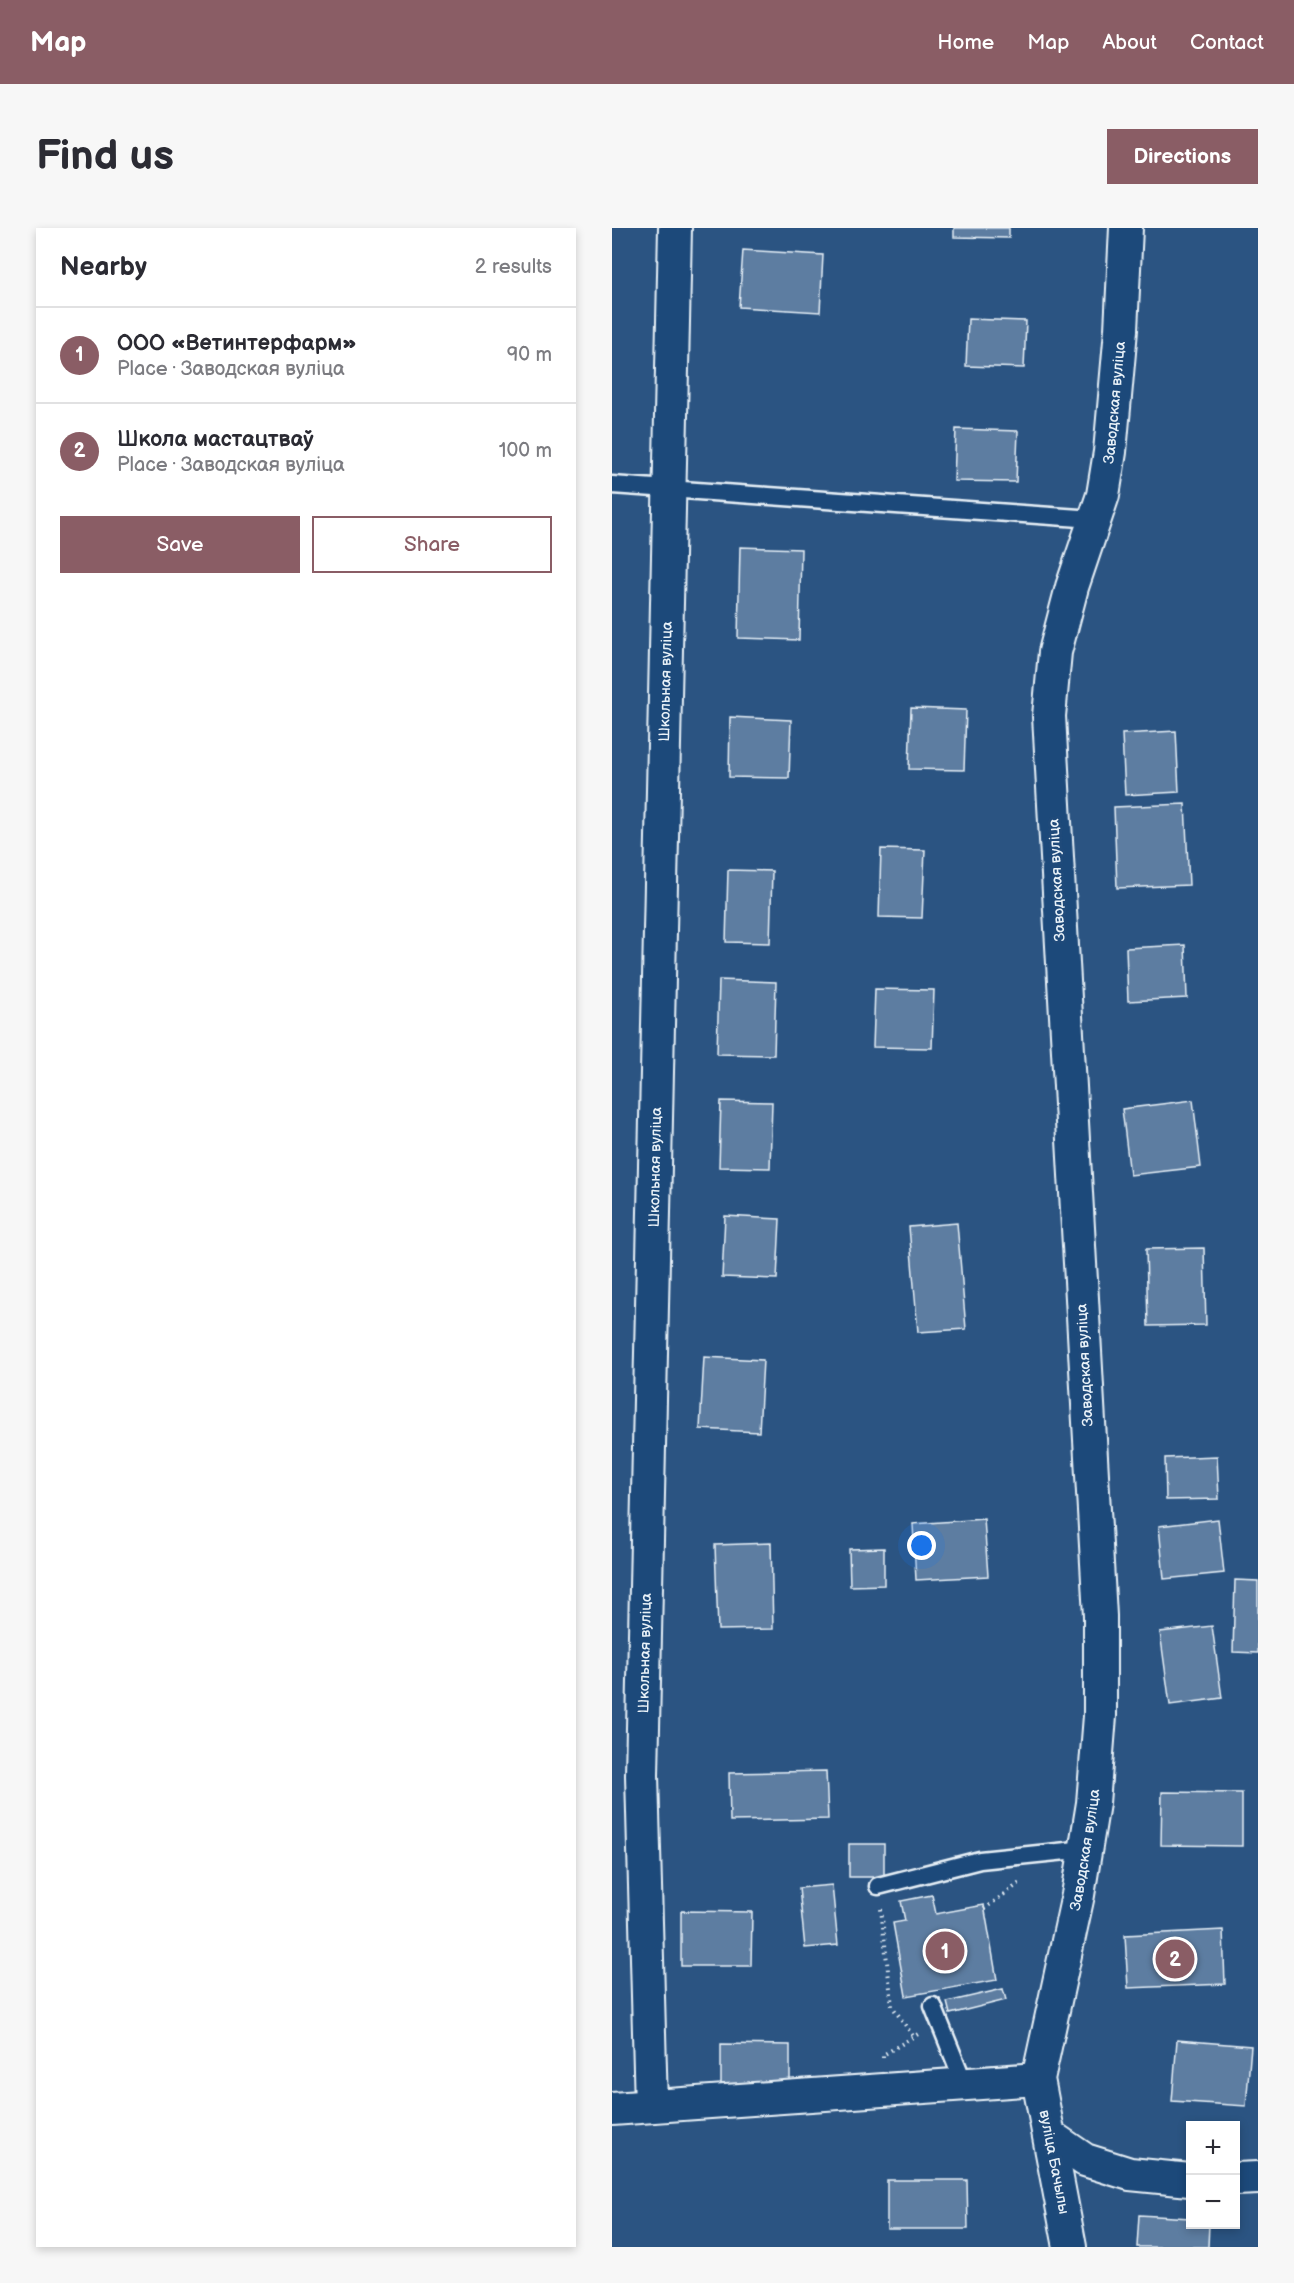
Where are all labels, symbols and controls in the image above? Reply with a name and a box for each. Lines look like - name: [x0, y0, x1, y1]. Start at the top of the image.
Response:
- text: Map: [30, 26, 86, 59]
- text: Home: [937, 30, 994, 55]
- text: Map: [1027, 30, 1069, 55]
- text: About: [1102, 30, 1157, 55]
- text: Contact: [1190, 30, 1264, 55]
- button: Directions: [1107, 129, 1258, 184]
- text: Find us: [36, 131, 174, 182]
- text: Nearby: [60, 252, 147, 283]
- text: 2 results: [475, 255, 552, 279]
- text: ООО «Ветинтерфарм»: [117, 330, 357, 357]
- street label: Заводская вуліца: [1099, 340, 1129, 465]
- text: 1: [75, 343, 84, 367]
- text: 90 m: [507, 343, 552, 367]
- text: Place · Заводская вуліца: [117, 357, 345, 381]
- text: Школа мастацтваў: [117, 426, 314, 453]
- text: 2: [74, 439, 85, 463]
- text: 100 m: [499, 439, 552, 463]
- text: Place · Заводская вуліца: [117, 453, 345, 477]
- button: Save: [60, 516, 300, 573]
- button: Share: [312, 516, 552, 573]
- street label: Школьная вуліца: [655, 621, 676, 742]
- street label: Заводская вуліца: [1044, 818, 1070, 942]
- street label: Школьная вуліца: [644, 1107, 666, 1228]
- street label: Заводская вуліца: [1072, 1303, 1098, 1427]
- your location: [907, 1531, 936, 1560]
- street label: Школьная вуліца: [634, 1593, 655, 1714]
- street label: Заводская вуліца: [1065, 1788, 1104, 1913]
- pin: 1: [926, 1928, 964, 1974]
- pin: 2: [1156, 1936, 1194, 1982]
- street label: вуліца Бачылы: [1035, 2108, 1073, 2216]
- map controls: [1186, 2121, 1240, 2229]
- button: +: [1186, 2121, 1240, 2175]
- button: −: [1186, 2175, 1240, 2229]

